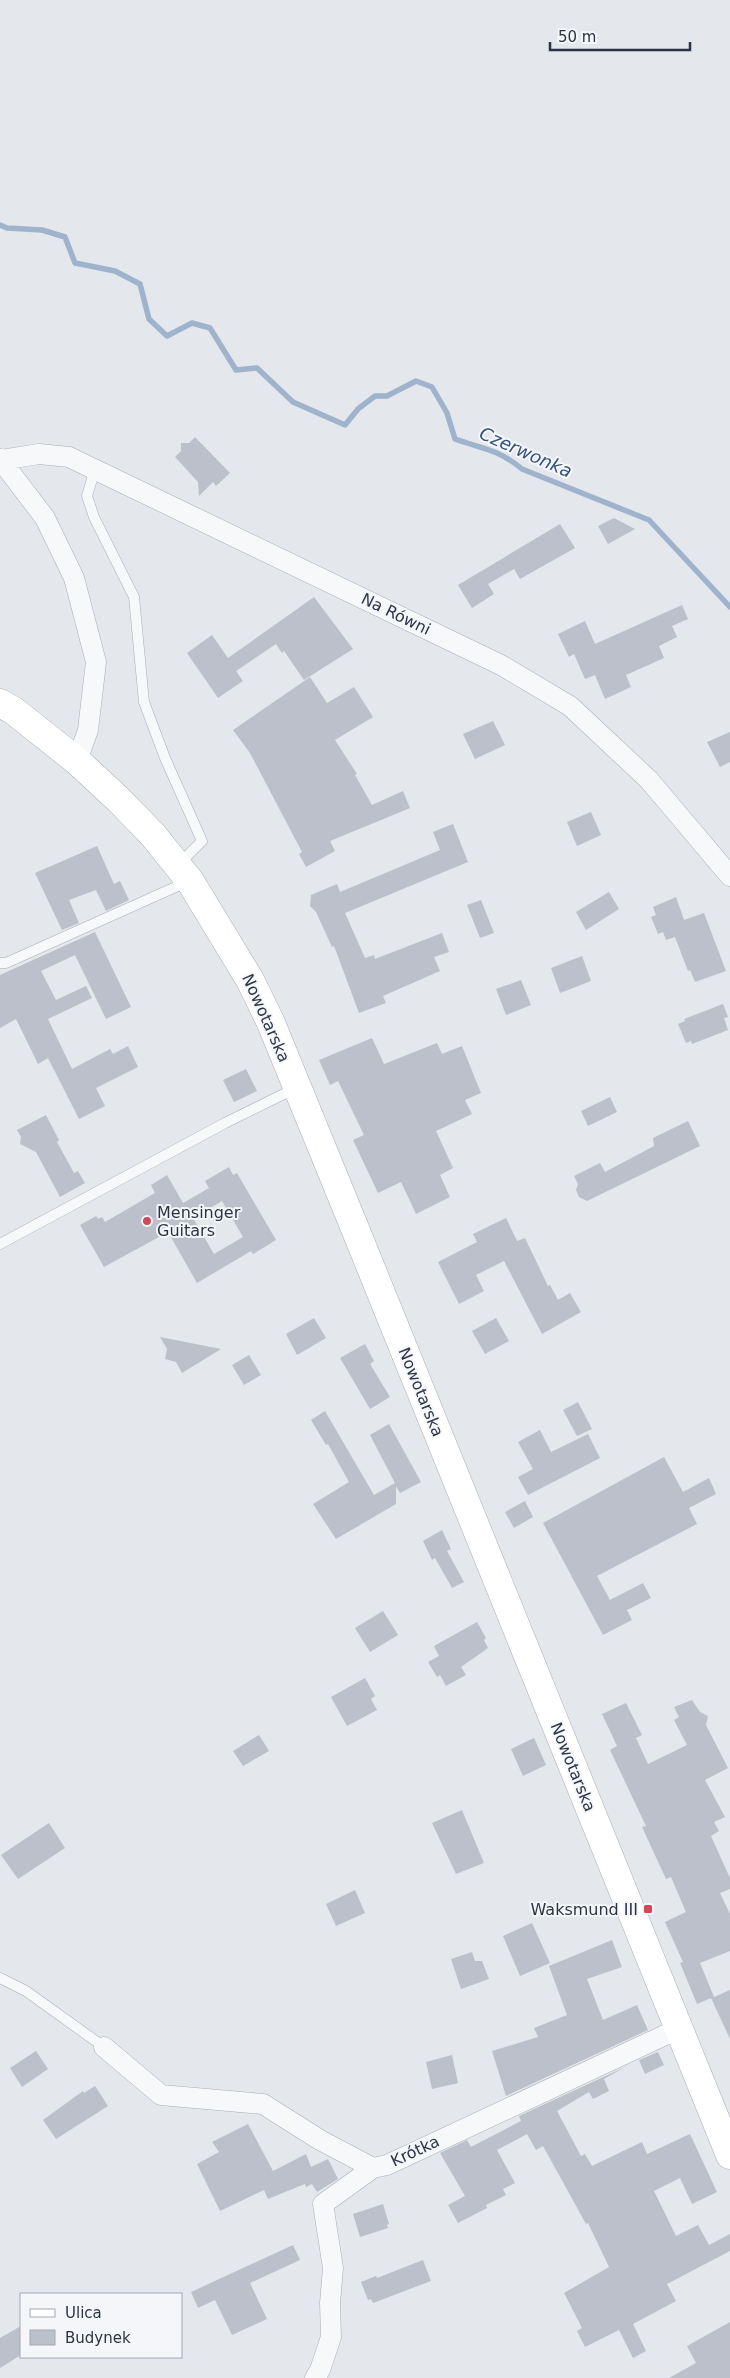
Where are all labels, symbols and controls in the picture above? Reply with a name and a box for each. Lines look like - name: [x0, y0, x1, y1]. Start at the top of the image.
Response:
- scale bar: [550, 20, 690, 52]
- text: 50 m: [558, 28, 596, 46]
- water label: Czerwonka: [476, 422, 576, 482]
- street label: Na Równi: [358, 589, 434, 639]
- street label: Nowotarska: [238, 971, 294, 1065]
- place label: Mensinger Guitars: [157, 1203, 241, 1240]
- marker: Mensinger Guitars: [141, 1215, 153, 1227]
- street label: Nowotarska: [395, 1345, 447, 1439]
- street label: Nowotarska: [547, 1720, 599, 1814]
- place label: Waksmund III: [531, 1900, 638, 1919]
- marker: Waksmund III: [642, 1903, 654, 1915]
- street label: Krótka: [388, 2131, 442, 2171]
- legend: [20, 2293, 182, 2358]
- text: Ulica: [65, 2304, 102, 2322]
- text: Budynek: [65, 2329, 131, 2347]

